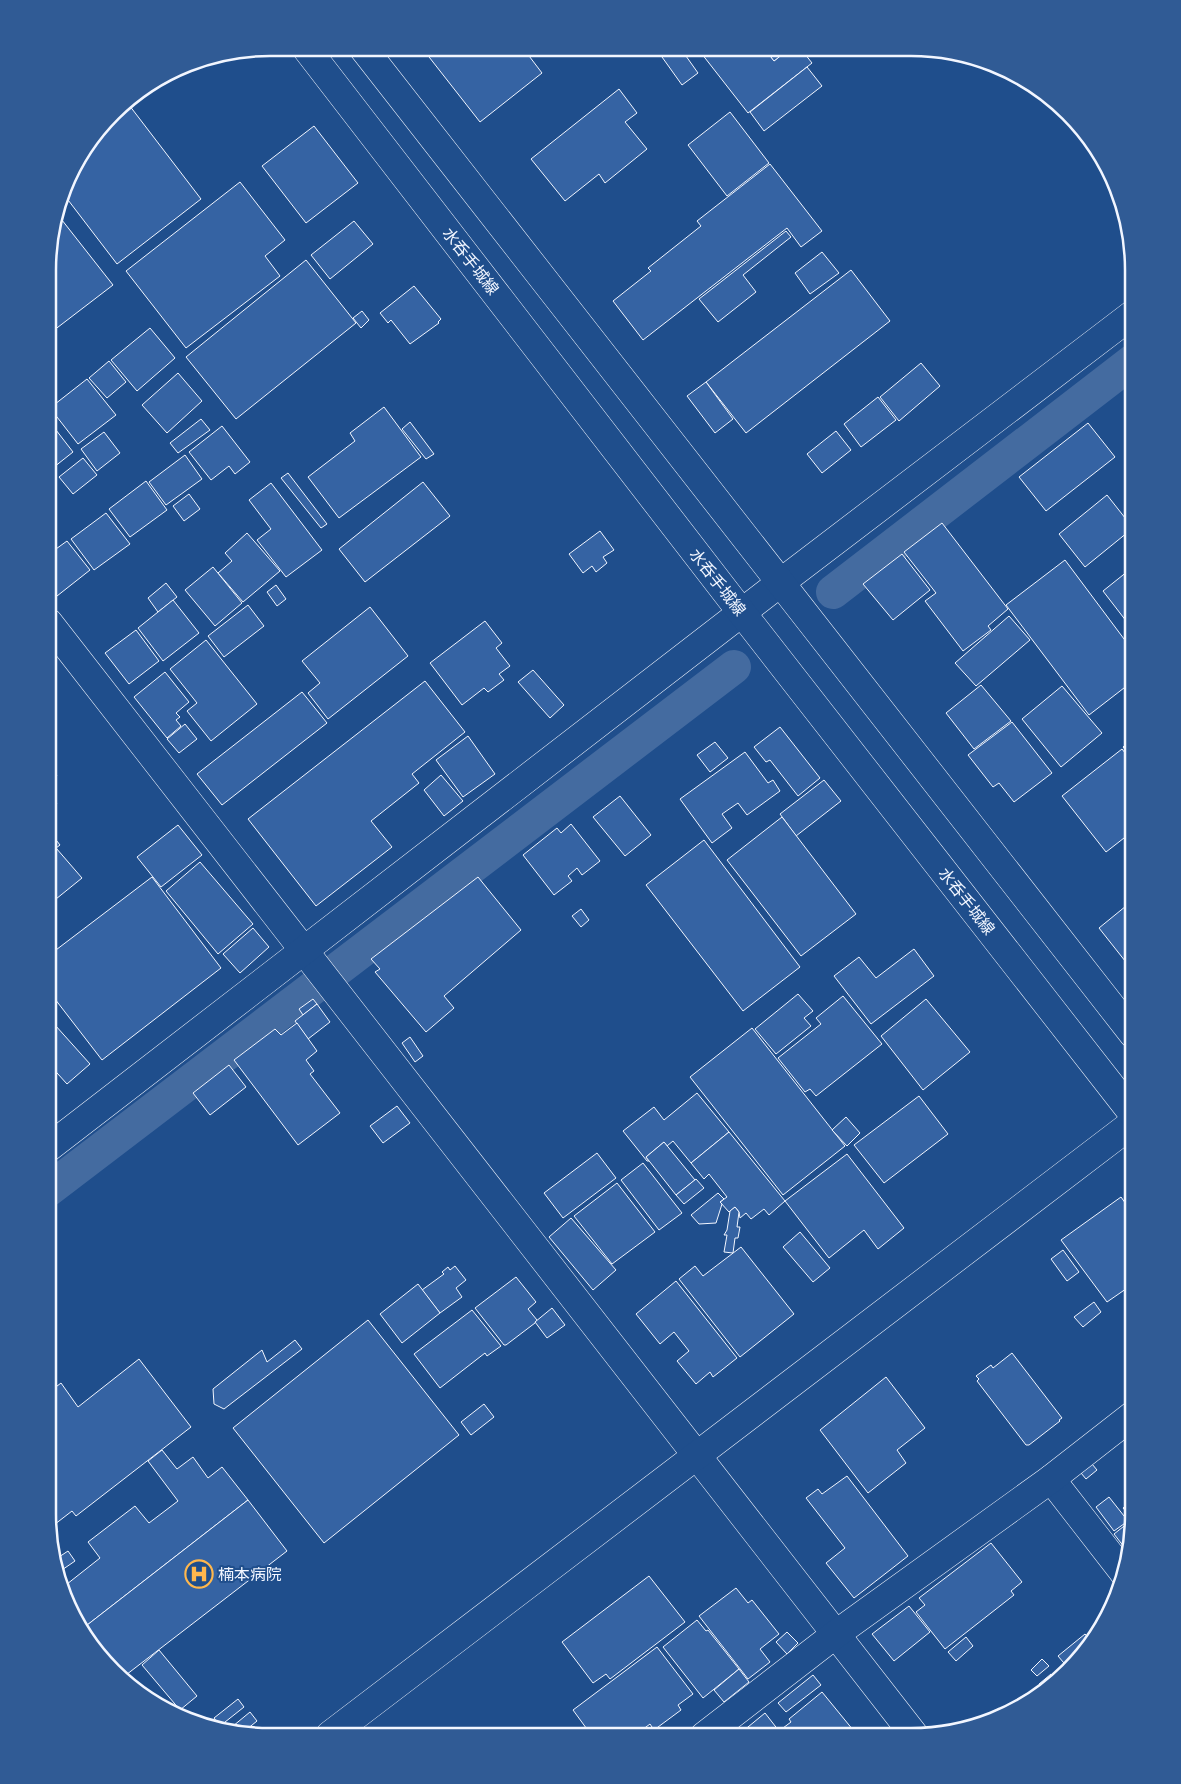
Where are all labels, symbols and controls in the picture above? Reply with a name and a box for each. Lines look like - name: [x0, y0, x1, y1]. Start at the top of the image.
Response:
- street label: 水呑手城線: [438, 223, 504, 299]
- street label: 水呑手城線: [685, 544, 751, 620]
- street label: 水呑手城線: [934, 863, 1000, 939]
- hospital icon: 楠本病院: [184, 1559, 214, 1589]
- place label: 楠本病院: [218, 1564, 282, 1585]

